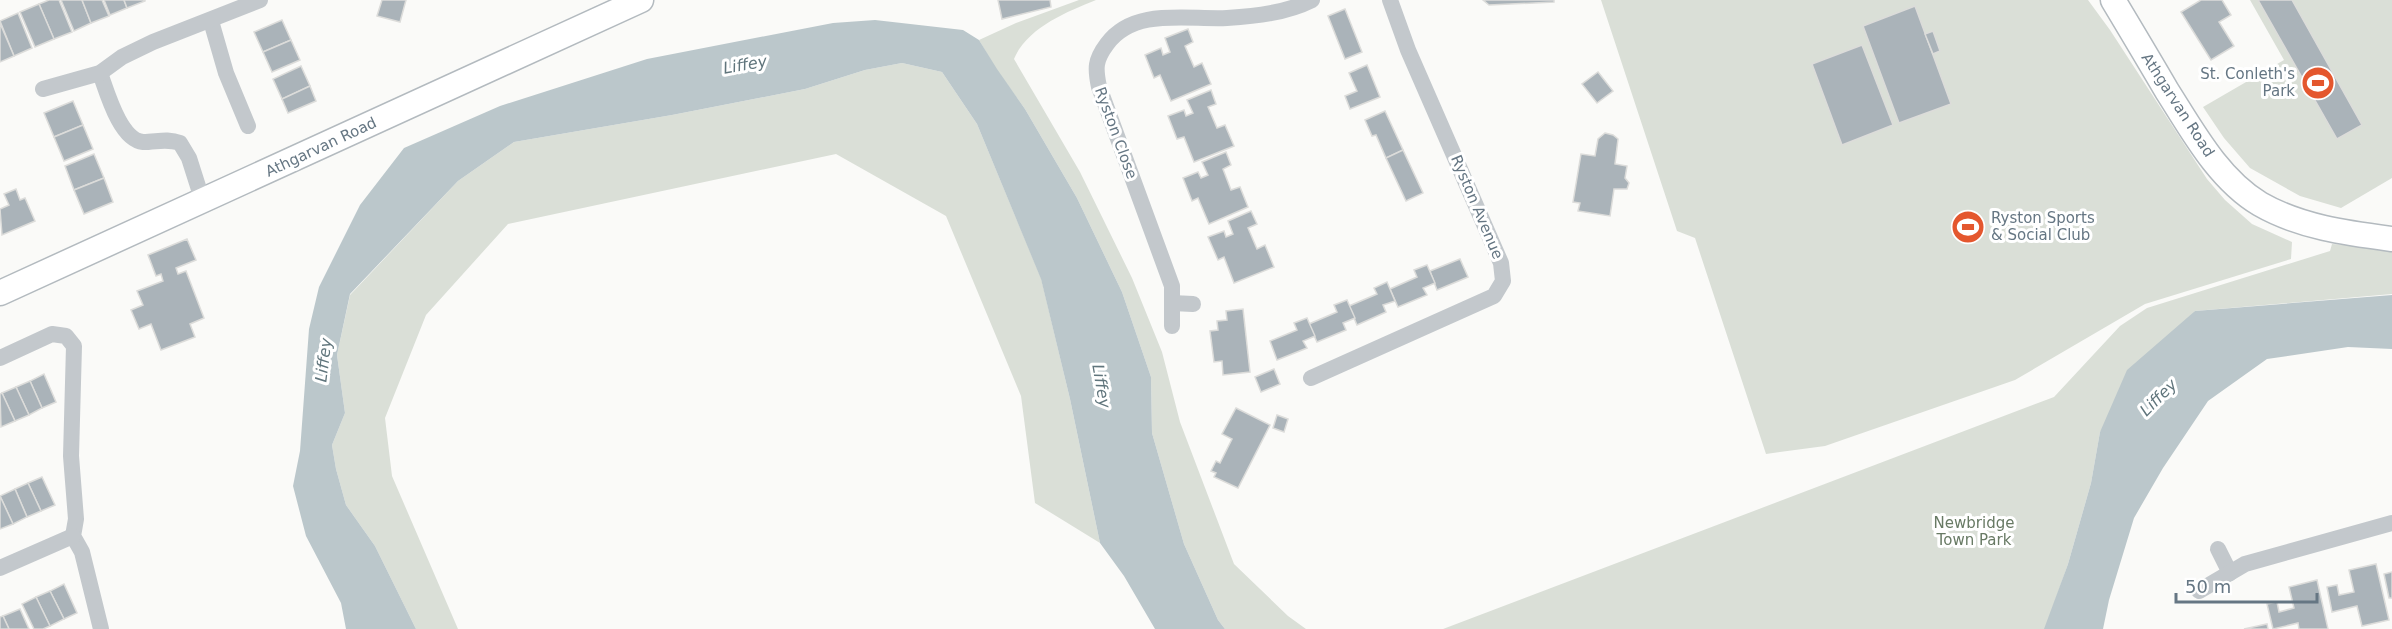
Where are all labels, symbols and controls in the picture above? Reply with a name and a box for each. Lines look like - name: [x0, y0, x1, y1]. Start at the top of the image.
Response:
- street label: Athgarvan Road: [2138, 50, 2218, 160]
- water label: Liffey: [722, 51, 769, 78]
- place label: St. Conleth's Park: [2200, 65, 2295, 100]
- sports icon: St. Conleth's Park: [2300, 65, 2336, 101]
- street label: Ryston Close: [1091, 85, 1141, 181]
- street label: Athgarvan Road: [263, 113, 379, 181]
- street label: Ryston Avenue: [1447, 152, 1507, 262]
- sports icon: Ryston Sports & Social Club: [1950, 209, 1986, 245]
- place label: Ryston Sports & Social Club: [1991, 209, 2095, 244]
- water label: Liffey: [311, 336, 336, 383]
- water label: Liffey: [1088, 363, 1115, 410]
- water label: Liffey: [2136, 375, 2181, 420]
- park label: Newbridge Town Park: [1934, 514, 2014, 549]
- scale bar: [2176, 566, 2317, 604]
- text: 50 m: [2185, 576, 2231, 597]

